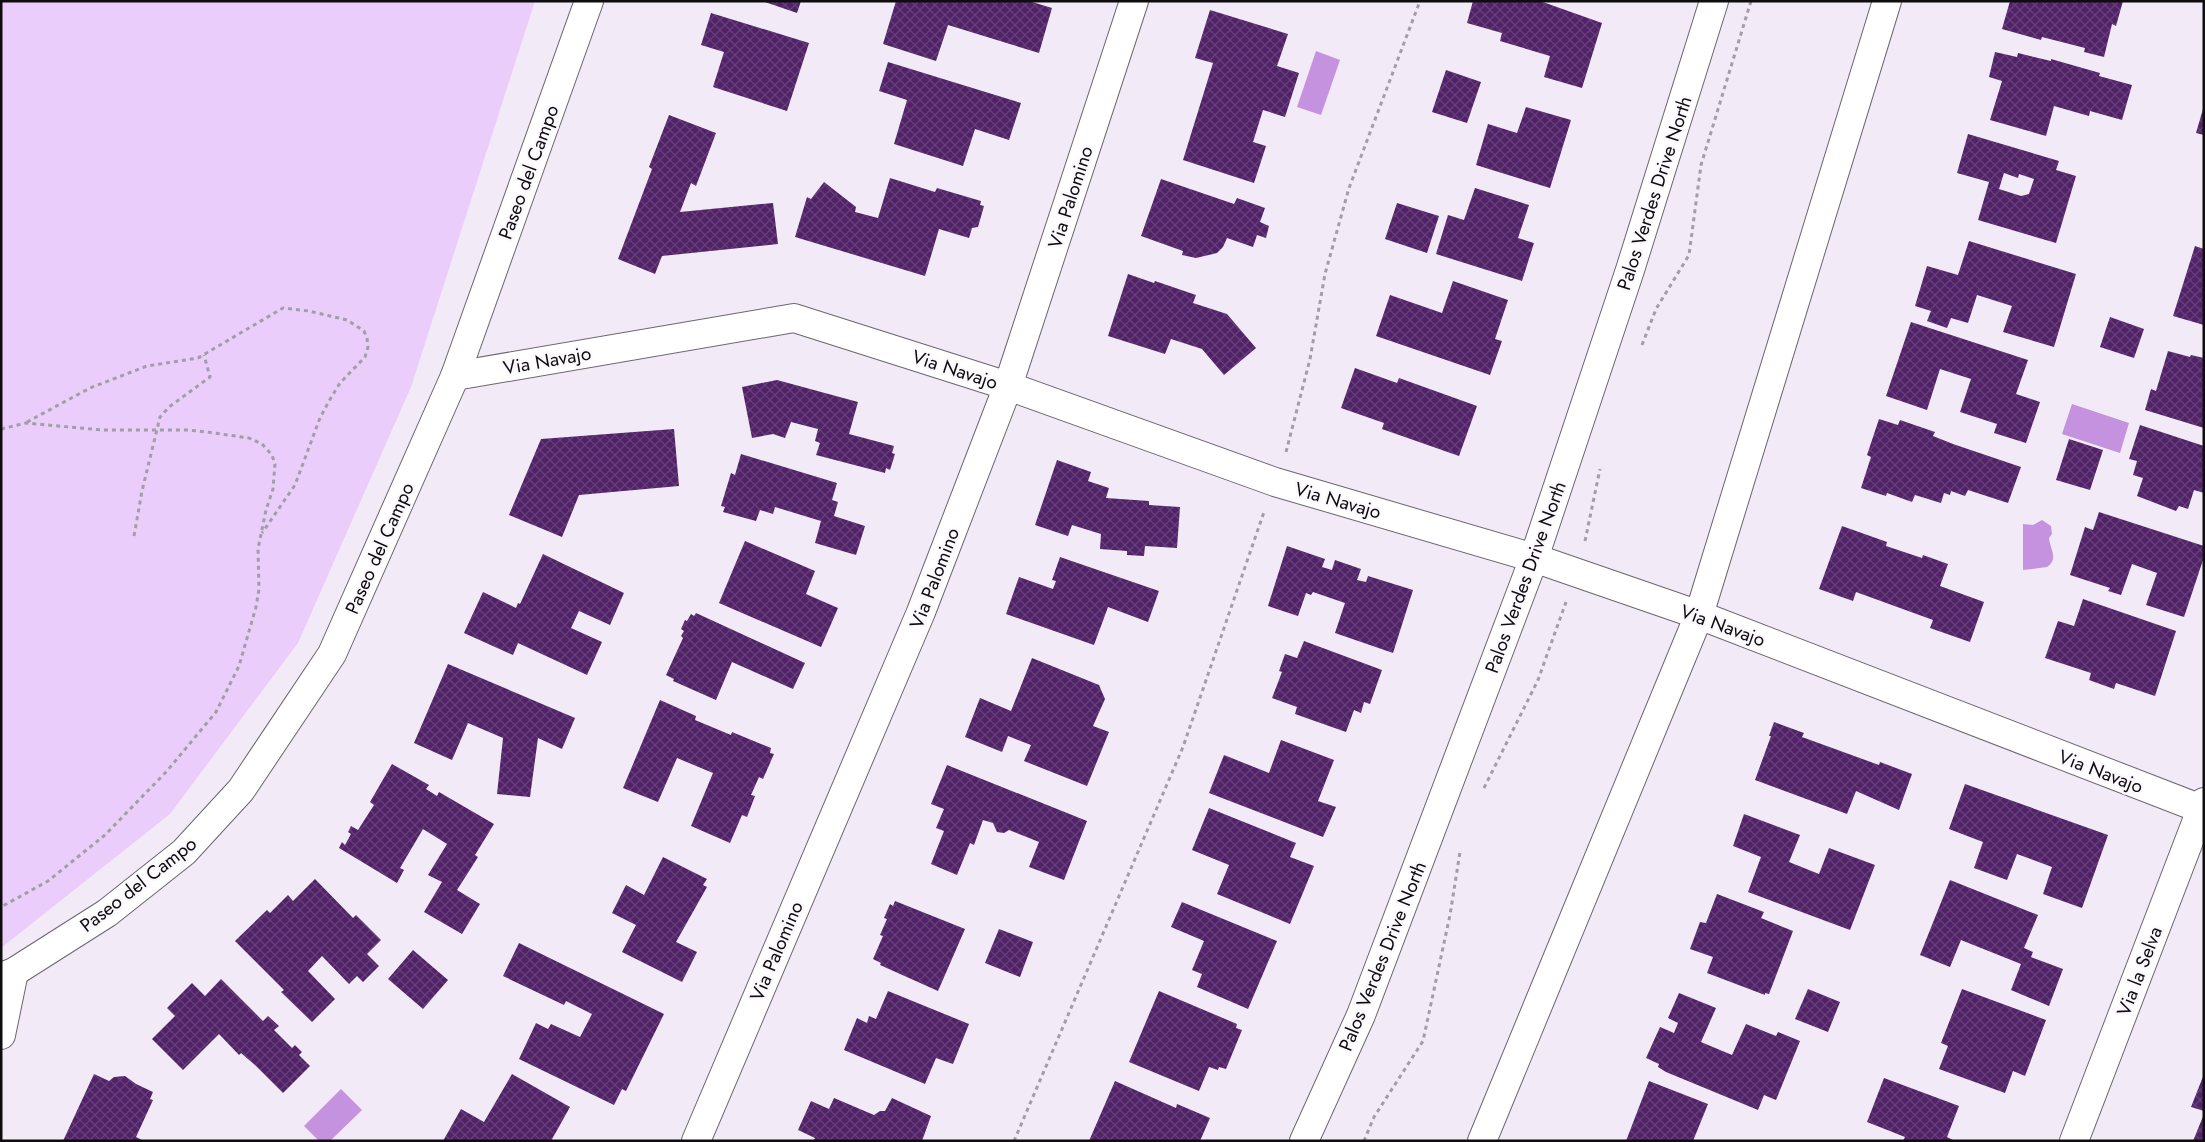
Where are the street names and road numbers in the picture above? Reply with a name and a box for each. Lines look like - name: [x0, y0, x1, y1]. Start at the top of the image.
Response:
- street label: Palos Verdes Drive North: [1610, 93, 1699, 294]
- street label: Paseo del Campo: [492, 101, 565, 243]
- street label: Via Palomino: [1041, 143, 1100, 252]
- street label: Via Navajo: [501, 339, 593, 381]
- street label: Via Navajo: [908, 343, 1001, 396]
- street label: Via Navajo: [1292, 475, 1384, 526]
- street label: Palos Verdes Drive North: [1478, 477, 1573, 677]
- street label: Paseo del Campo: [338, 478, 421, 618]
- street label: Via Palomino: [903, 524, 966, 633]
- street label: Via Navajo: [1677, 598, 1769, 653]
- street label: Via Navajo: [2055, 743, 2147, 800]
- street label: Paseo del Campo: [74, 830, 202, 939]
- street label: Palos Verdes Drive North: [1332, 857, 1433, 1055]
- street label: Via Palomino: [743, 897, 810, 1005]
- street label: Via la Selva: [2110, 923, 2169, 1020]

